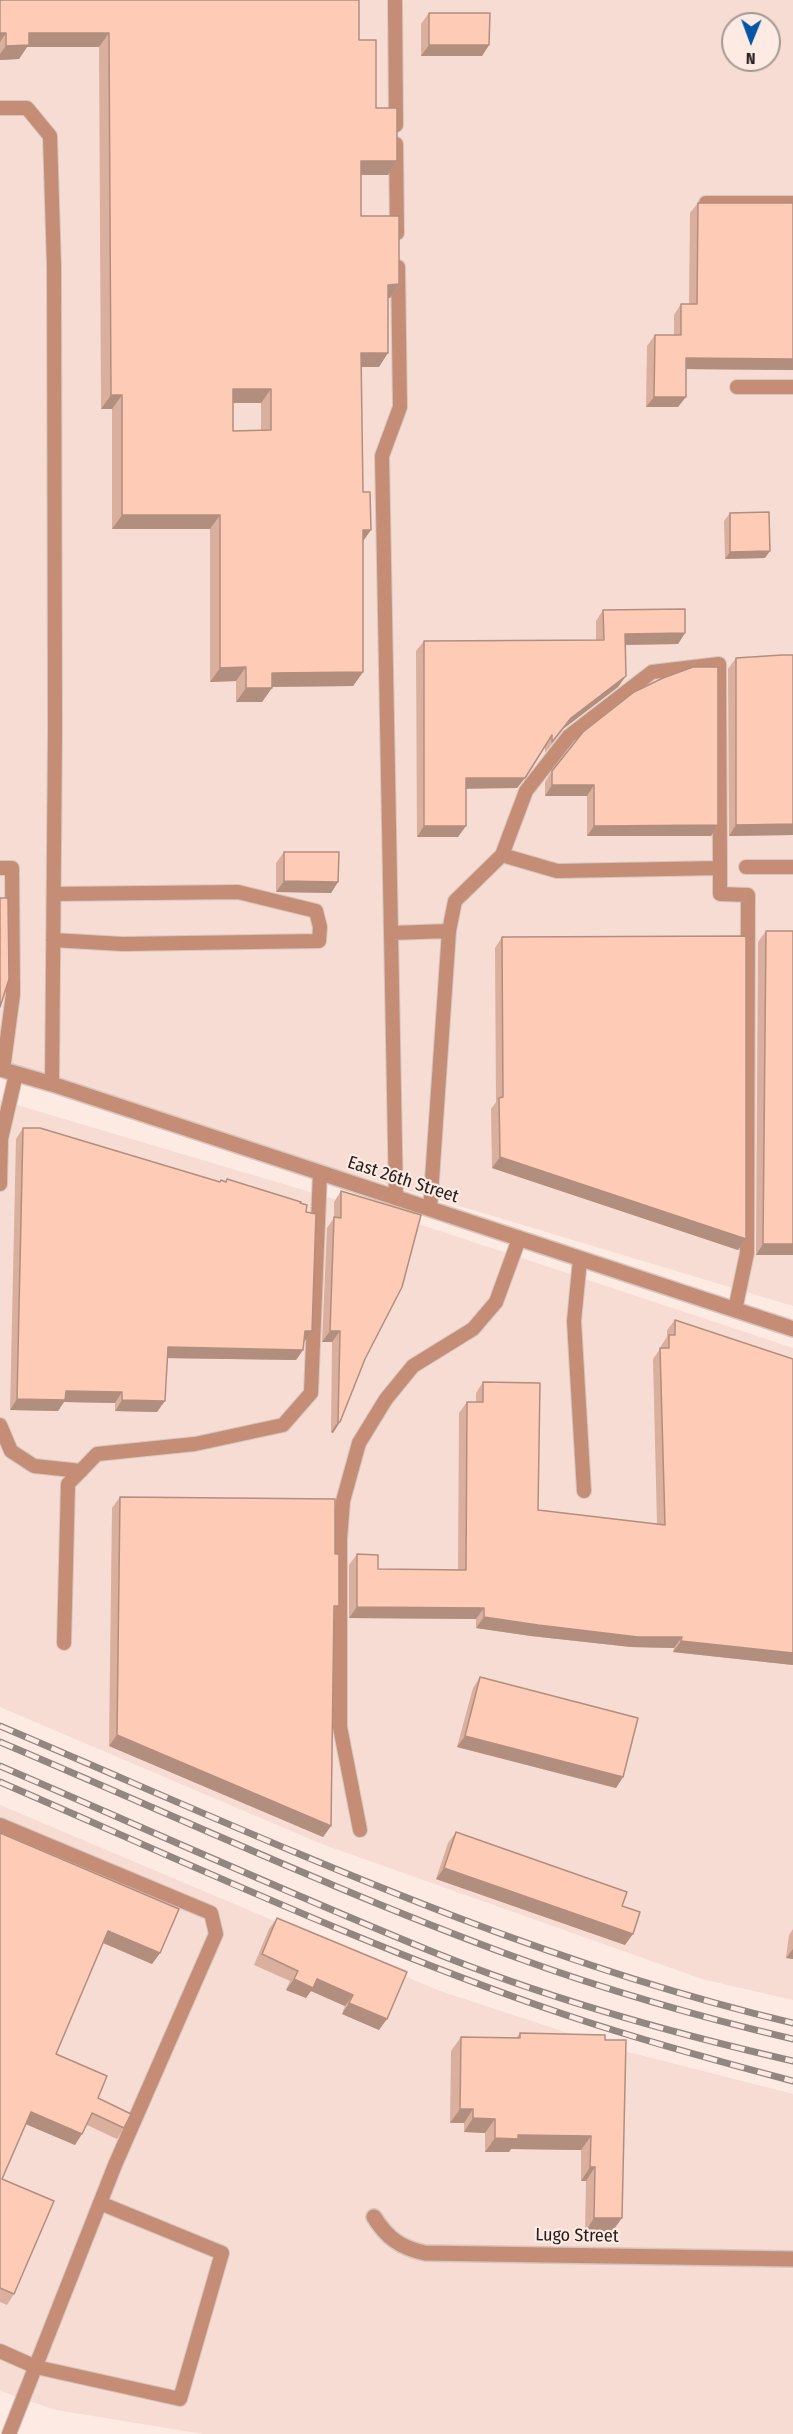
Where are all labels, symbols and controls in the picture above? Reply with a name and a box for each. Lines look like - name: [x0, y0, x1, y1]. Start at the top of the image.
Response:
- north arrow: [721, 12, 781, 72]
- text: N: [746, 49, 756, 68]
- street label: East 26th Street: [345, 1152, 461, 1208]
- street label: Lugo Street: [535, 2224, 619, 2248]

